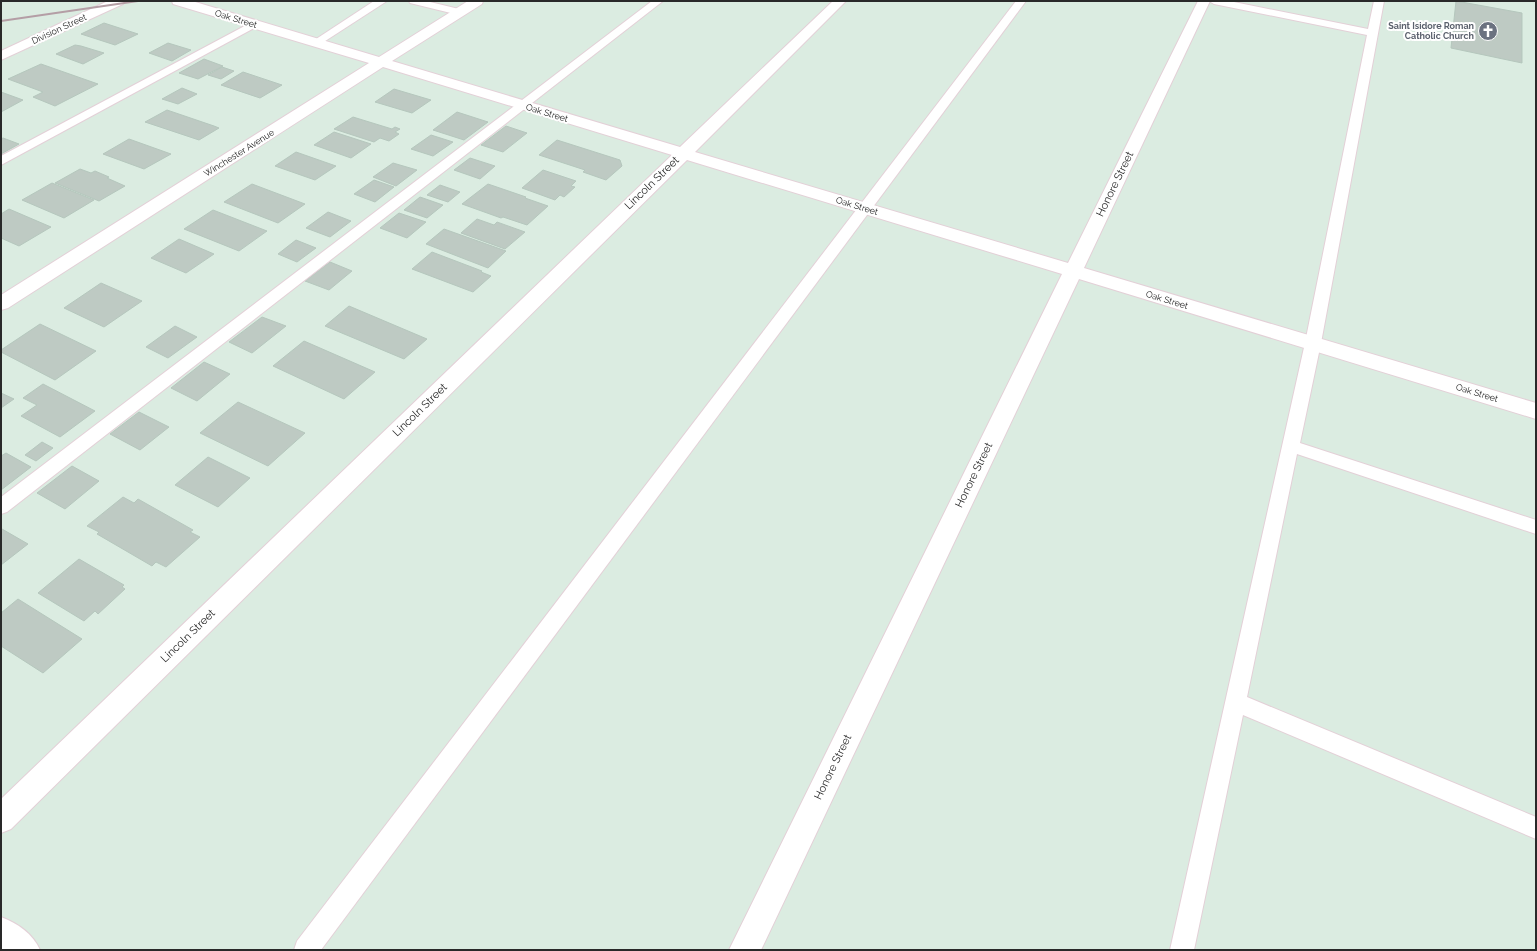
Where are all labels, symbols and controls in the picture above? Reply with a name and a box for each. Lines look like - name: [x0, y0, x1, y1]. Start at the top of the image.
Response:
- street label: Oak Street: [214, 8, 258, 30]
- street label: Division Street: [30, 12, 88, 46]
- church icon: Saint Isidore Roman Catholic Church: [1477, 20, 1499, 42]
- place label: Saint Isidore Roman Catholic Church: [1388, 21, 1474, 41]
- street label: Oak Street: [525, 102, 569, 124]
- street label: Winchester Avenue: [202, 127, 277, 179]
- street label: Honore Street: [1094, 149, 1137, 219]
- street label: Lincoln Street: [622, 154, 682, 212]
- street label: Oak Street: [835, 195, 879, 217]
- street label: Oak Street: [1145, 289, 1189, 311]
- street label: Lincoln Street: [390, 381, 450, 439]
- street label: Oak Street: [1455, 382, 1499, 404]
- street label: Honore Street: [953, 440, 996, 510]
- street label: Lincoln Street: [158, 607, 218, 665]
- street label: Honore Street: [812, 732, 855, 802]

